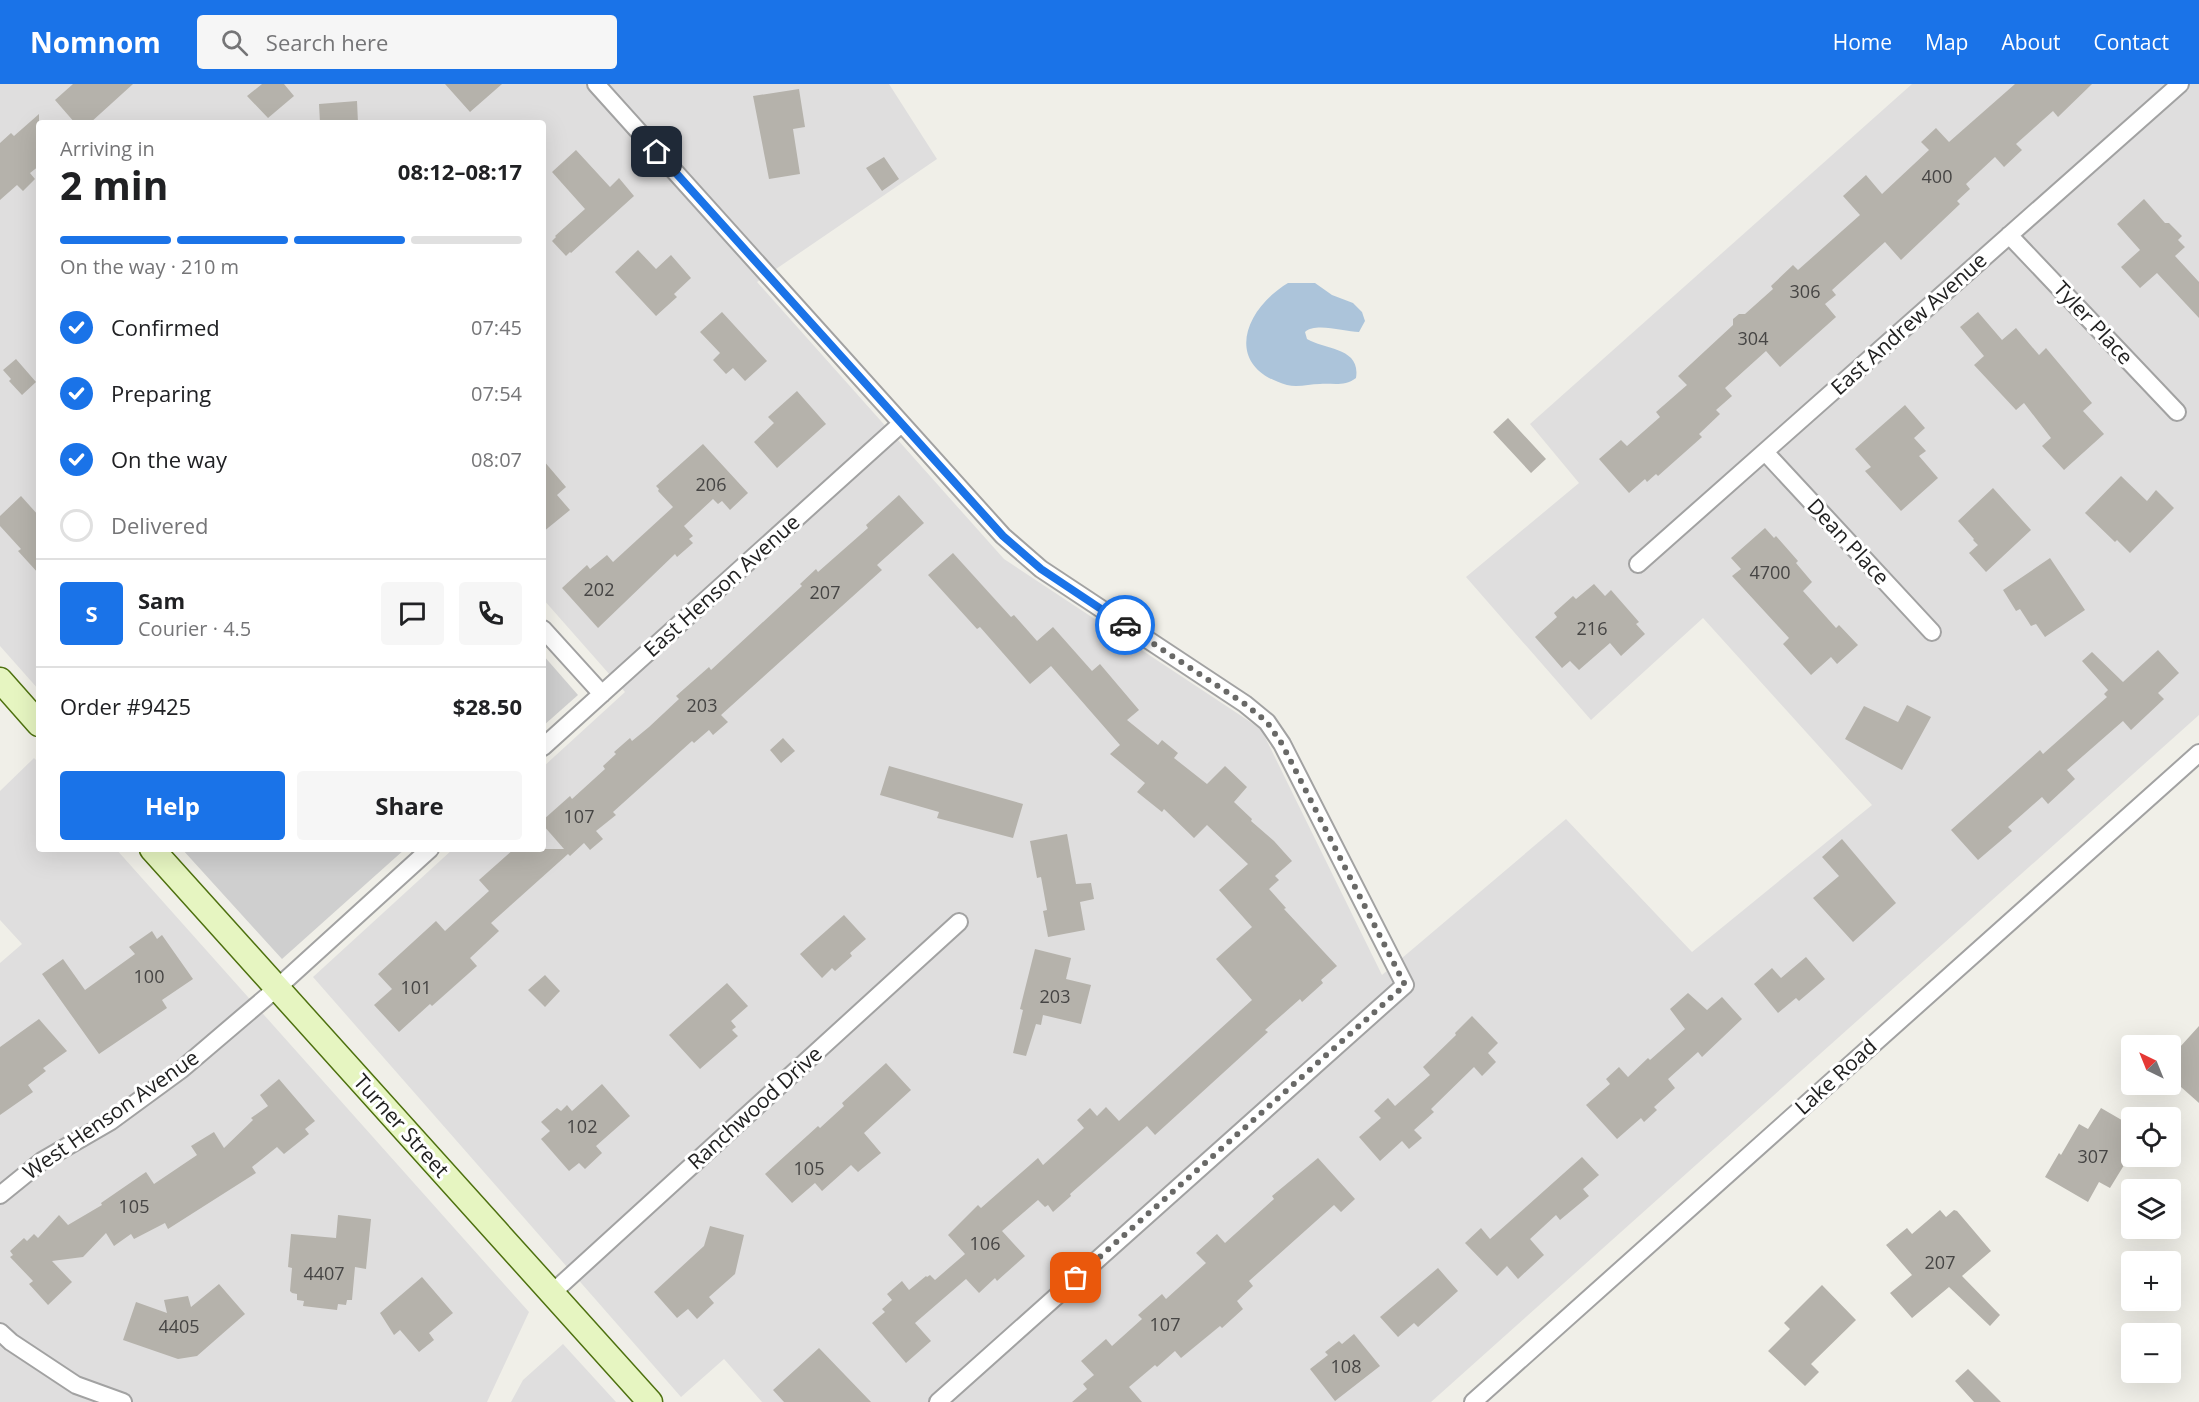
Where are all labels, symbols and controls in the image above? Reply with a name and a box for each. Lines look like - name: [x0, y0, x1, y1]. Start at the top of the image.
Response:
- search box: [197, 15, 617, 69]
- text: Nomnom: [30, 23, 161, 61]
- icon: search: [218, 26, 251, 59]
- text: Search here: [266, 27, 388, 57]
- text: Home: [1833, 28, 1892, 56]
- text: Map: [1925, 28, 1968, 56]
- text: About: [2001, 28, 2061, 56]
- text: Contact: [2094, 28, 2169, 56]
- pin: [631, 126, 682, 177]
- text: Arriving in: [60, 135, 155, 162]
- icon: home: [640, 135, 673, 168]
- text: 08:12–08:17: [398, 156, 522, 186]
- text: 2 min: [60, 158, 168, 211]
- house number: 400: [1922, 164, 1952, 188]
- street label: East Andrew Avenue: [1824, 246, 1992, 401]
- text: On the way · 210 m: [60, 253, 239, 280]
- street label: Tyler Place: [2048, 274, 2140, 370]
- house number: 306: [1790, 279, 1820, 303]
- icon: check: [60, 311, 93, 344]
- text: Confirmed: [111, 312, 220, 342]
- text: 07:45: [471, 314, 522, 341]
- house number: 304: [1738, 326, 1768, 350]
- icon: check: [60, 377, 93, 410]
- text: Preparing: [111, 378, 211, 408]
- text: 07:54: [471, 380, 522, 407]
- icon: check: [60, 443, 93, 476]
- text: On the way: [111, 444, 227, 474]
- text: 08:07: [471, 446, 522, 473]
- house number: 206: [696, 472, 726, 496]
- street label: Dean Place: [1801, 492, 1896, 591]
- street label: East Henson Avenue: [637, 508, 805, 663]
- text: Delivered: [111, 510, 209, 540]
- house number: 4700: [1749, 560, 1791, 584]
- house number: 202: [584, 577, 614, 601]
- house number: 207: [810, 580, 840, 604]
- button: chat: [381, 582, 444, 645]
- button: phone: [459, 582, 522, 645]
- text: Sam: [138, 585, 185, 615]
- courier: [1095, 595, 1155, 655]
- text: S: [85, 598, 98, 628]
- icon: car: [1109, 609, 1142, 642]
- text: Courier · 4.5: [138, 615, 251, 642]
- house number: 216: [1577, 616, 1607, 640]
- text: Order #9425: [60, 691, 191, 721]
- text: $28.50: [453, 691, 522, 721]
- house number: 203: [687, 693, 717, 717]
- button: Help: [60, 771, 285, 840]
- button: Share: [297, 771, 522, 840]
- house number: 107: [564, 804, 594, 828]
- house number: 100: [134, 964, 164, 988]
- house number: 101: [401, 975, 431, 999]
- house number: 203: [1040, 984, 1070, 1008]
- street label: Lake Road: [1788, 1032, 1882, 1120]
- north arrow: [2121, 1035, 2181, 1095]
- map controls: [2121, 1035, 2181, 1383]
- street label: Ranchwood Drive: [681, 1039, 827, 1175]
- street label: West Henson Avenue: [17, 1043, 204, 1185]
- street label: Turner Street: [348, 1068, 456, 1183]
- button: locate: [2121, 1107, 2181, 1167]
- house number: 102: [567, 1114, 597, 1138]
- house number: 307: [2078, 1144, 2108, 1168]
- house number: 105: [794, 1156, 824, 1180]
- button: layers: [2121, 1179, 2181, 1239]
- house number: 105: [119, 1194, 149, 1218]
- house number: 106: [970, 1231, 1000, 1255]
- house number: 207: [1925, 1250, 1955, 1274]
- button: +: [2121, 1251, 2181, 1311]
- pin: [1050, 1252, 1101, 1303]
- house number: 4407: [303, 1261, 345, 1285]
- icon: bag: [1059, 1261, 1092, 1294]
- house number: 107: [1150, 1312, 1180, 1336]
- house number: 4405: [158, 1314, 200, 1338]
- button: −: [2121, 1323, 2181, 1383]
- house number: 108: [1331, 1354, 1361, 1378]

